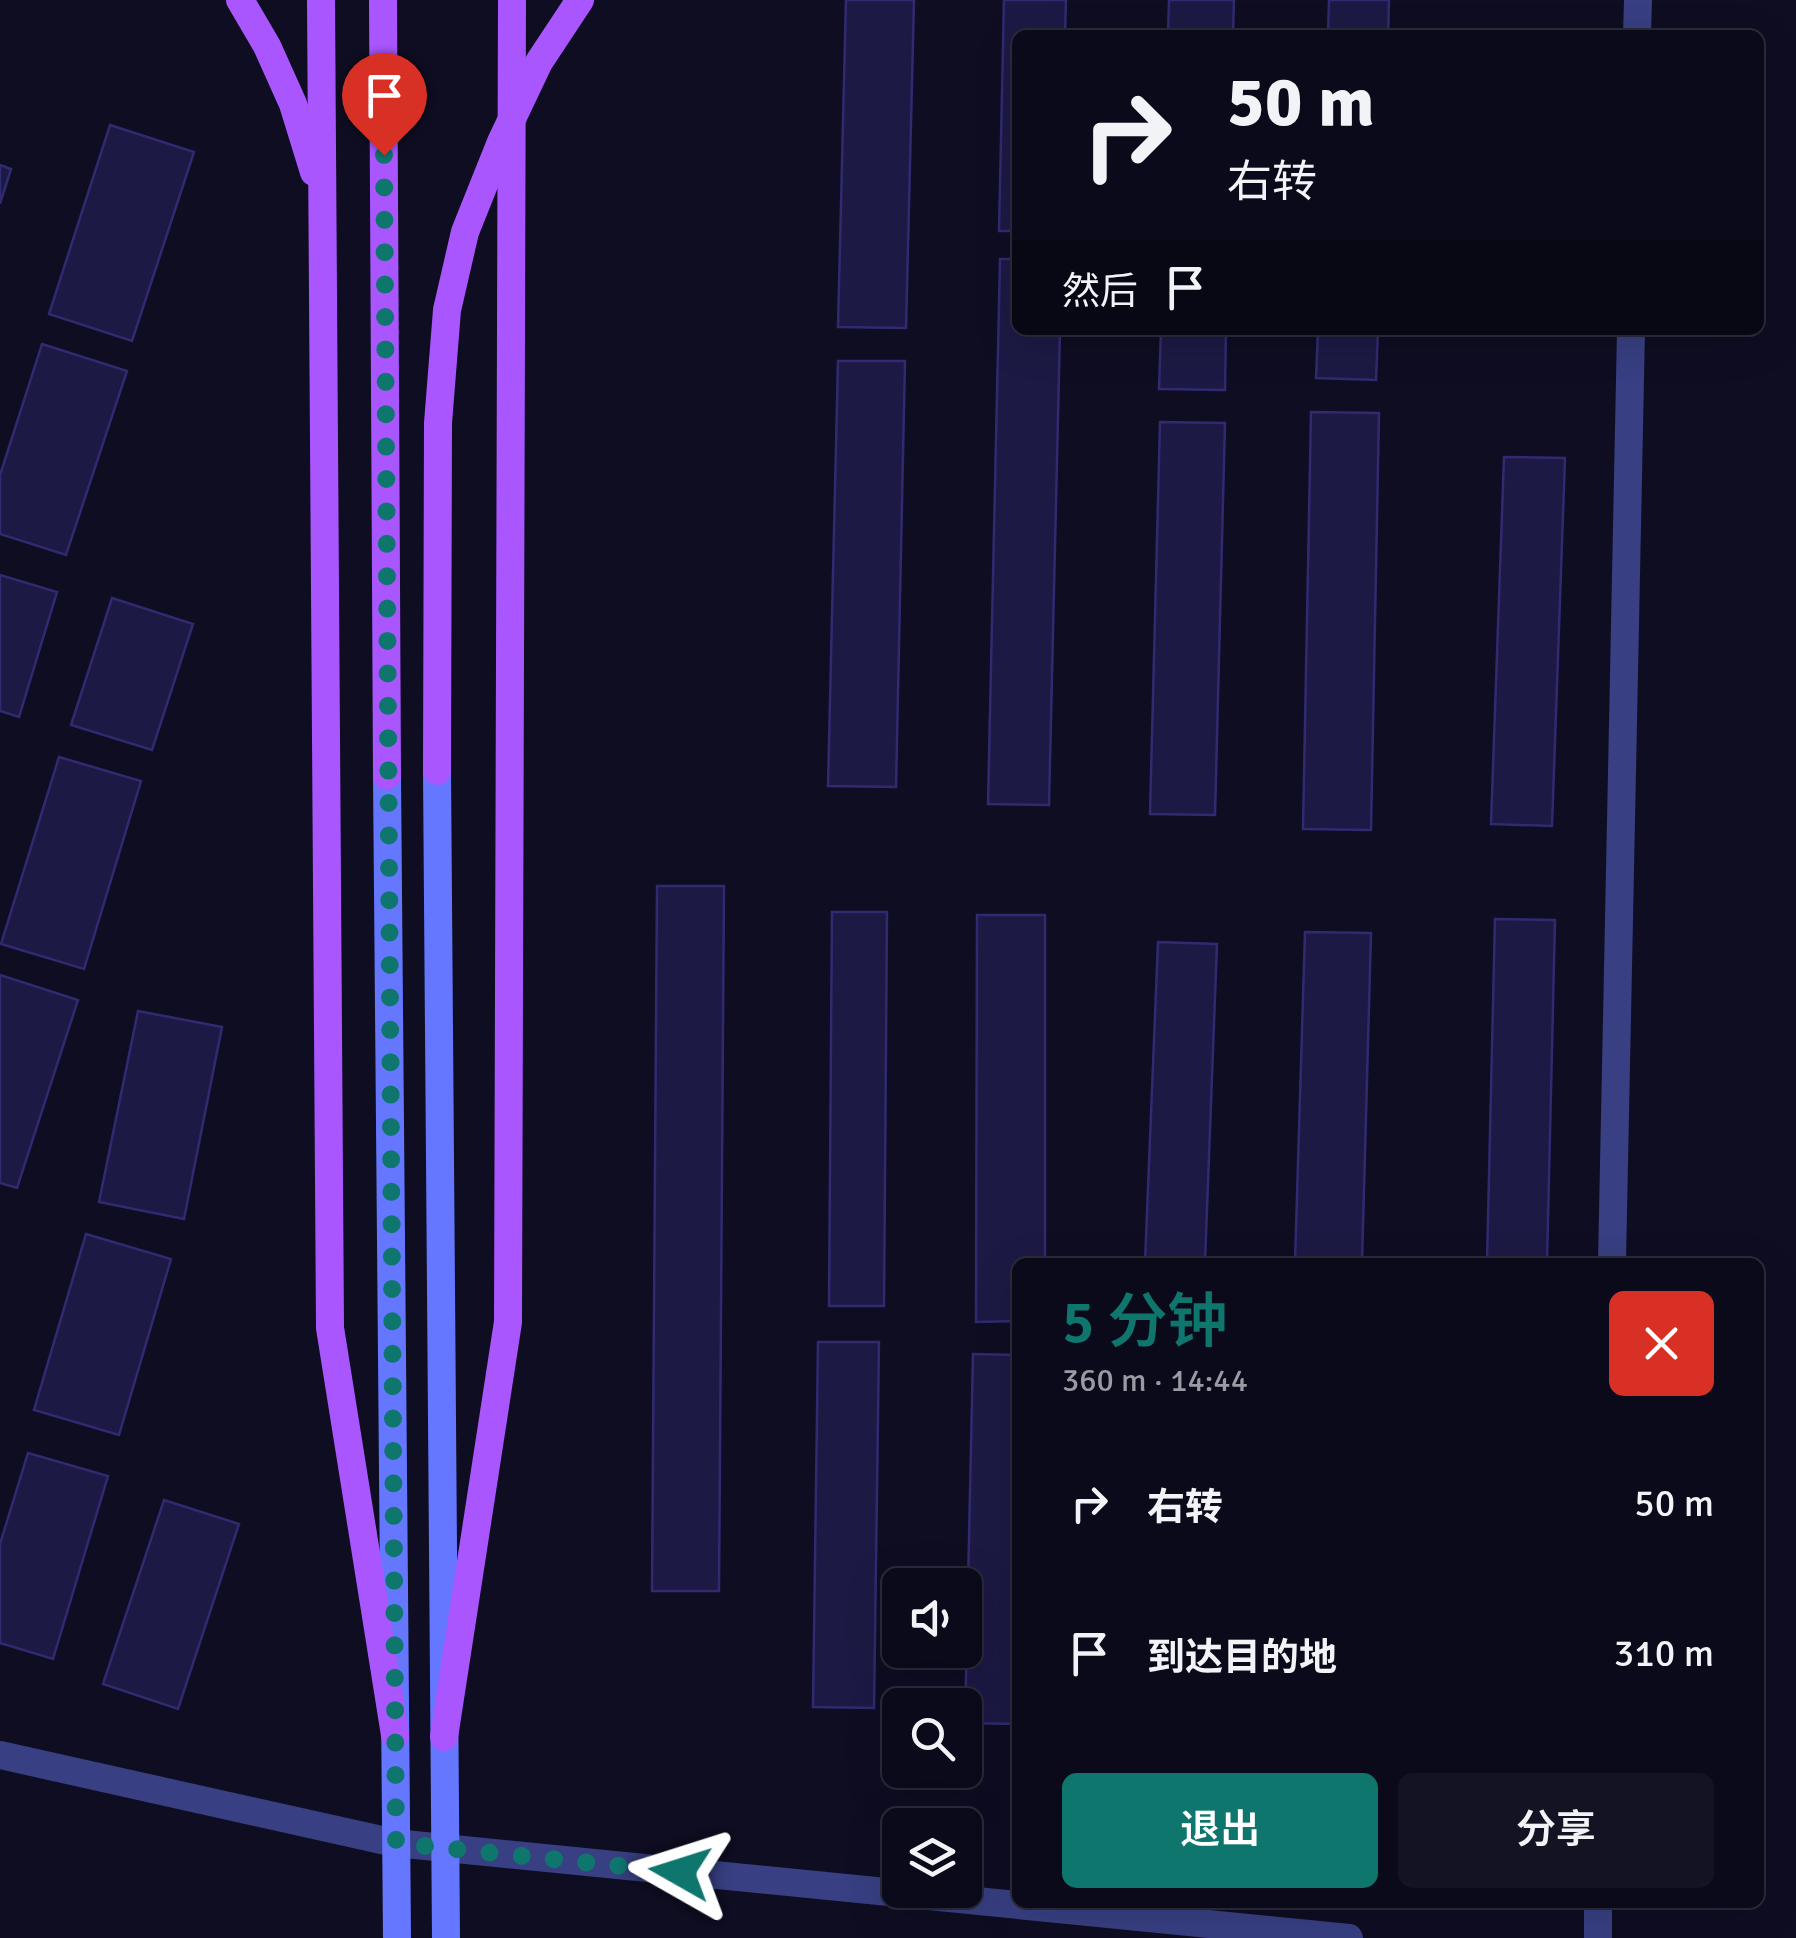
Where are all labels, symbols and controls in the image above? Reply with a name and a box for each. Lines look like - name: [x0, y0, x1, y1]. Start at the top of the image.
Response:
- pin: [342, 53, 427, 156]
- text: 50 m: [1227, 59, 1375, 145]
- icon: arrive: [357, 68, 412, 123]
- icon: right: [1062, 70, 1192, 200]
- text: 右转: [1227, 155, 1317, 210]
- icon: arrive: [1158, 260, 1213, 315]
- text: 然后: [1062, 268, 1138, 315]
- text: 5 分钟: [1062, 1286, 1228, 1360]
- button: close: [1609, 1291, 1714, 1396]
- text: 360 m · 14:44: [1062, 1361, 1248, 1400]
- icon: right: [1062, 1476, 1117, 1531]
- text: 50 m: [1634, 1480, 1714, 1527]
- text: 右转: [1147, 1484, 1223, 1531]
- map controls: [882, 1568, 982, 1908]
- button: sound: [882, 1568, 982, 1668]
- icon: arrive: [1062, 1626, 1117, 1681]
- text: 310 m: [1614, 1630, 1714, 1677]
- text: 到达目的地: [1147, 1634, 1337, 1681]
- button: search: [882, 1688, 982, 1788]
- button: 退出: [1062, 1773, 1378, 1888]
- button: 分享: [1398, 1773, 1714, 1888]
- button: layers: [882, 1808, 982, 1908]
- position arrow: [628, 1820, 732, 1924]

